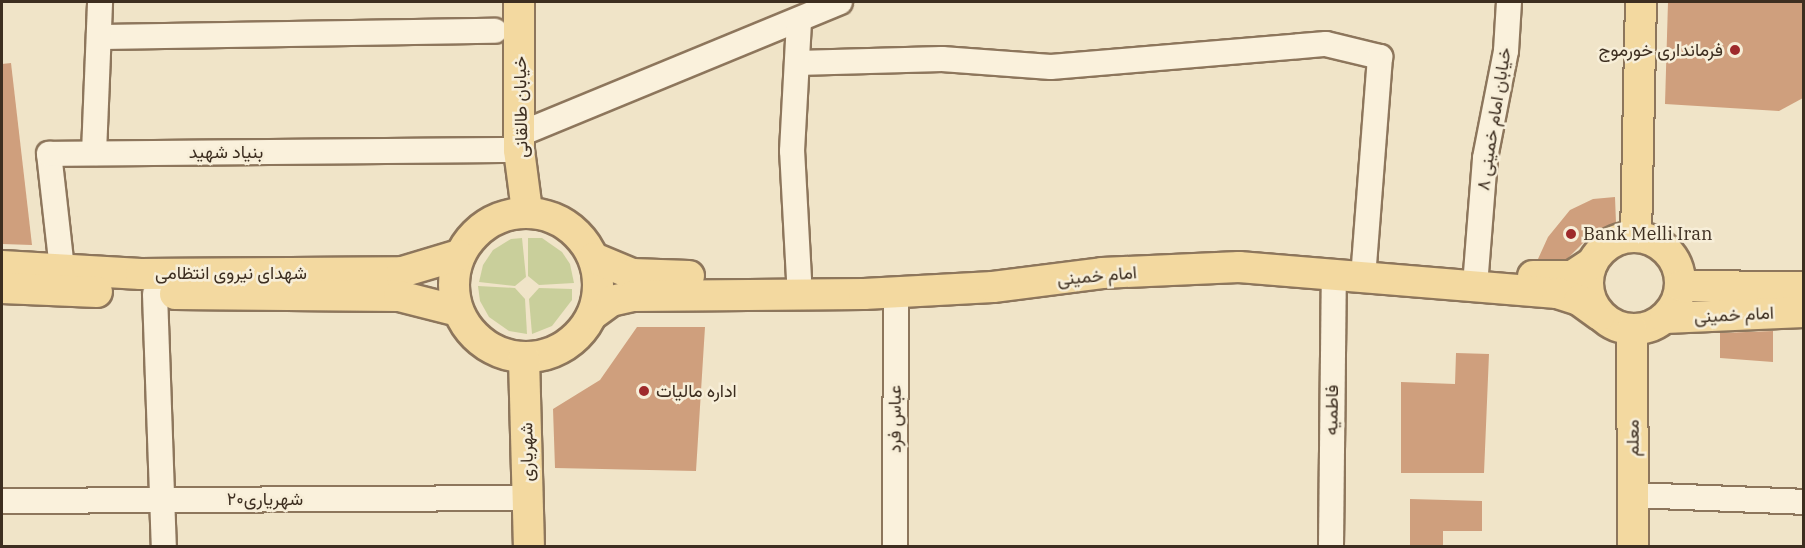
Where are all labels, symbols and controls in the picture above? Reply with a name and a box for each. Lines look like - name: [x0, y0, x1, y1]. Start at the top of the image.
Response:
- place label: فرمانداری خورموج: [1599, 39, 1723, 61]
- marker: فرمانداری خورموج: [1728, 43, 1742, 57]
- street label: خیابان امام خمینی ۸: [1472, 46, 1516, 192]
- street label: خیابان طالقانی: [509, 56, 533, 158]
- street label: بنیاد شهید: [189, 141, 263, 163]
- place label: Bank Melli Iran: [1583, 223, 1713, 245]
- marker: Bank Melli Iran: [1564, 227, 1578, 241]
- street label: شهدای نیروی انتظامی: [155, 262, 307, 284]
- street label: امام خمینی: [1056, 262, 1138, 290]
- street label: امام خمینی: [1693, 302, 1775, 328]
- place label: اداره مالیات: [656, 380, 737, 402]
- marker: اداره مالیات: [637, 384, 651, 398]
- street label: فاطمیه: [1321, 384, 1343, 436]
- street label: عباس فرد: [884, 385, 906, 453]
- street label: معلم: [1622, 419, 1644, 457]
- street label: شهریاری: [516, 422, 538, 482]
- street label: شهریاری۲۰: [227, 488, 303, 510]

